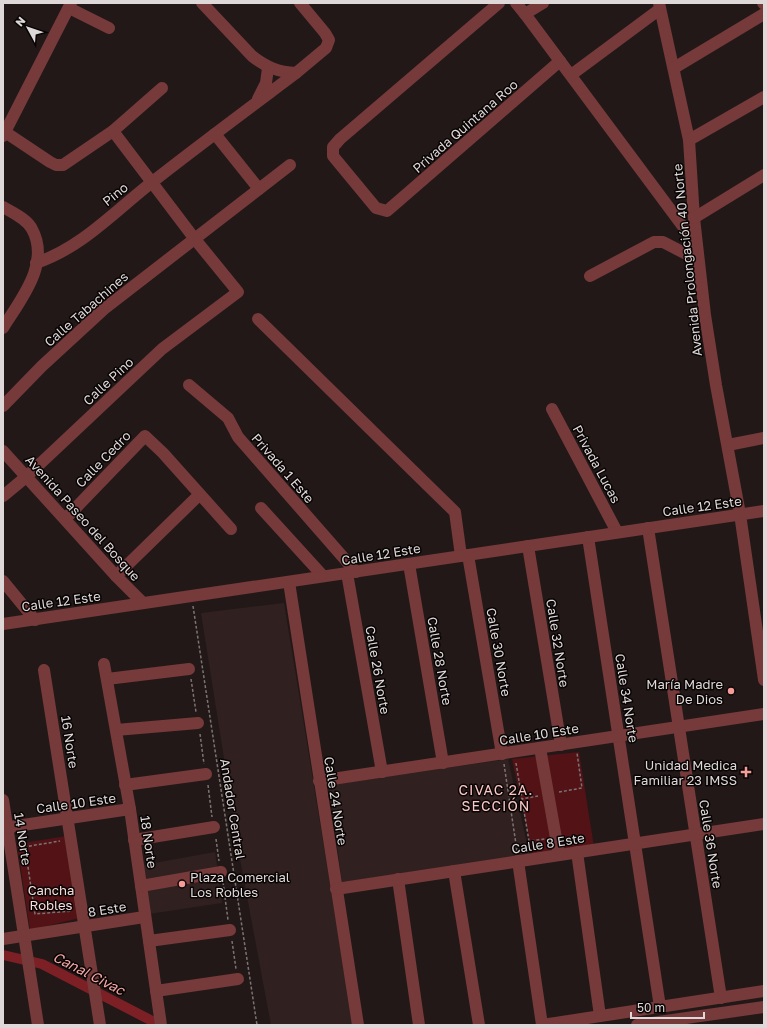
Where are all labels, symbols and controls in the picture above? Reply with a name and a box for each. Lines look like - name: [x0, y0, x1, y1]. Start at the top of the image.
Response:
- north arrow: [8, 8, 48, 48]
- text: N: [12, 14, 28, 29]
- street label: Privada Quintana Roo: [409, 76, 521, 176]
- street label: Avenida Prolongación 40 Norte: [669, 163, 705, 357]
- street label: Pino: [99, 179, 131, 209]
- street label: Calle Tabachines: [41, 268, 131, 350]
- street label: Calle Pino: [80, 354, 137, 408]
- street label: Privada Lucas: [570, 422, 624, 506]
- street label: Calle Cedro: [72, 427, 134, 491]
- street label: Privada 1 Este: [248, 430, 318, 506]
- street label: Avenida Paseo del Bosque: [22, 452, 144, 584]
- street label: Calle 12 Este: [661, 493, 743, 519]
- street label: Calle 12 Este: [340, 540, 422, 568]
- street label: Calle 12 Este: [20, 588, 102, 614]
- street label: Calle 32 Norte: [543, 598, 573, 688]
- street label: Calle 30 Norte: [483, 606, 515, 698]
- street label: Calle 28 Norte: [424, 615, 456, 707]
- street label: Calle 26 Norte: [362, 625, 394, 715]
- street label: Calle 34 Norte: [612, 652, 642, 744]
- place label: María Madre De Dios: [646, 676, 723, 707]
- marker: María Madre De Dios: [726, 686, 736, 696]
- street label: 16 Norte: [58, 714, 82, 770]
- street label: Calle 10 Este: [498, 720, 580, 748]
- street label: Calle 24 Norte: [321, 755, 351, 847]
- street label: Andador Central: [217, 757, 249, 861]
- place label: Unidad Medica Familiar 23 IMSS: [634, 757, 737, 788]
- marker: Unidad Medica Familiar 23 IMSS: [740, 766, 752, 778]
- district label: CIVAC 2A. SECCIÓN: [459, 781, 534, 814]
- street label: Calle 10 Este: [35, 789, 117, 817]
- street label: Calle 36 Norte: [696, 798, 726, 890]
- street label: 14 Norte: [11, 811, 35, 867]
- street label: 18 Norte: [137, 815, 161, 869]
- street label: Calle 8 Este: [510, 829, 586, 857]
- place label: Plaza Comercial Los Robles: [190, 869, 290, 900]
- marker: Plaza Comercial Los Robles: [177, 879, 187, 889]
- park label: Cancha Robles: [28, 882, 74, 913]
- street label: 8 Este: [87, 898, 127, 920]
- water label: Canal Civac: [50, 948, 129, 999]
- scale bar: [631, 994, 704, 1020]
- text: 50 m: [637, 1000, 665, 1015]

